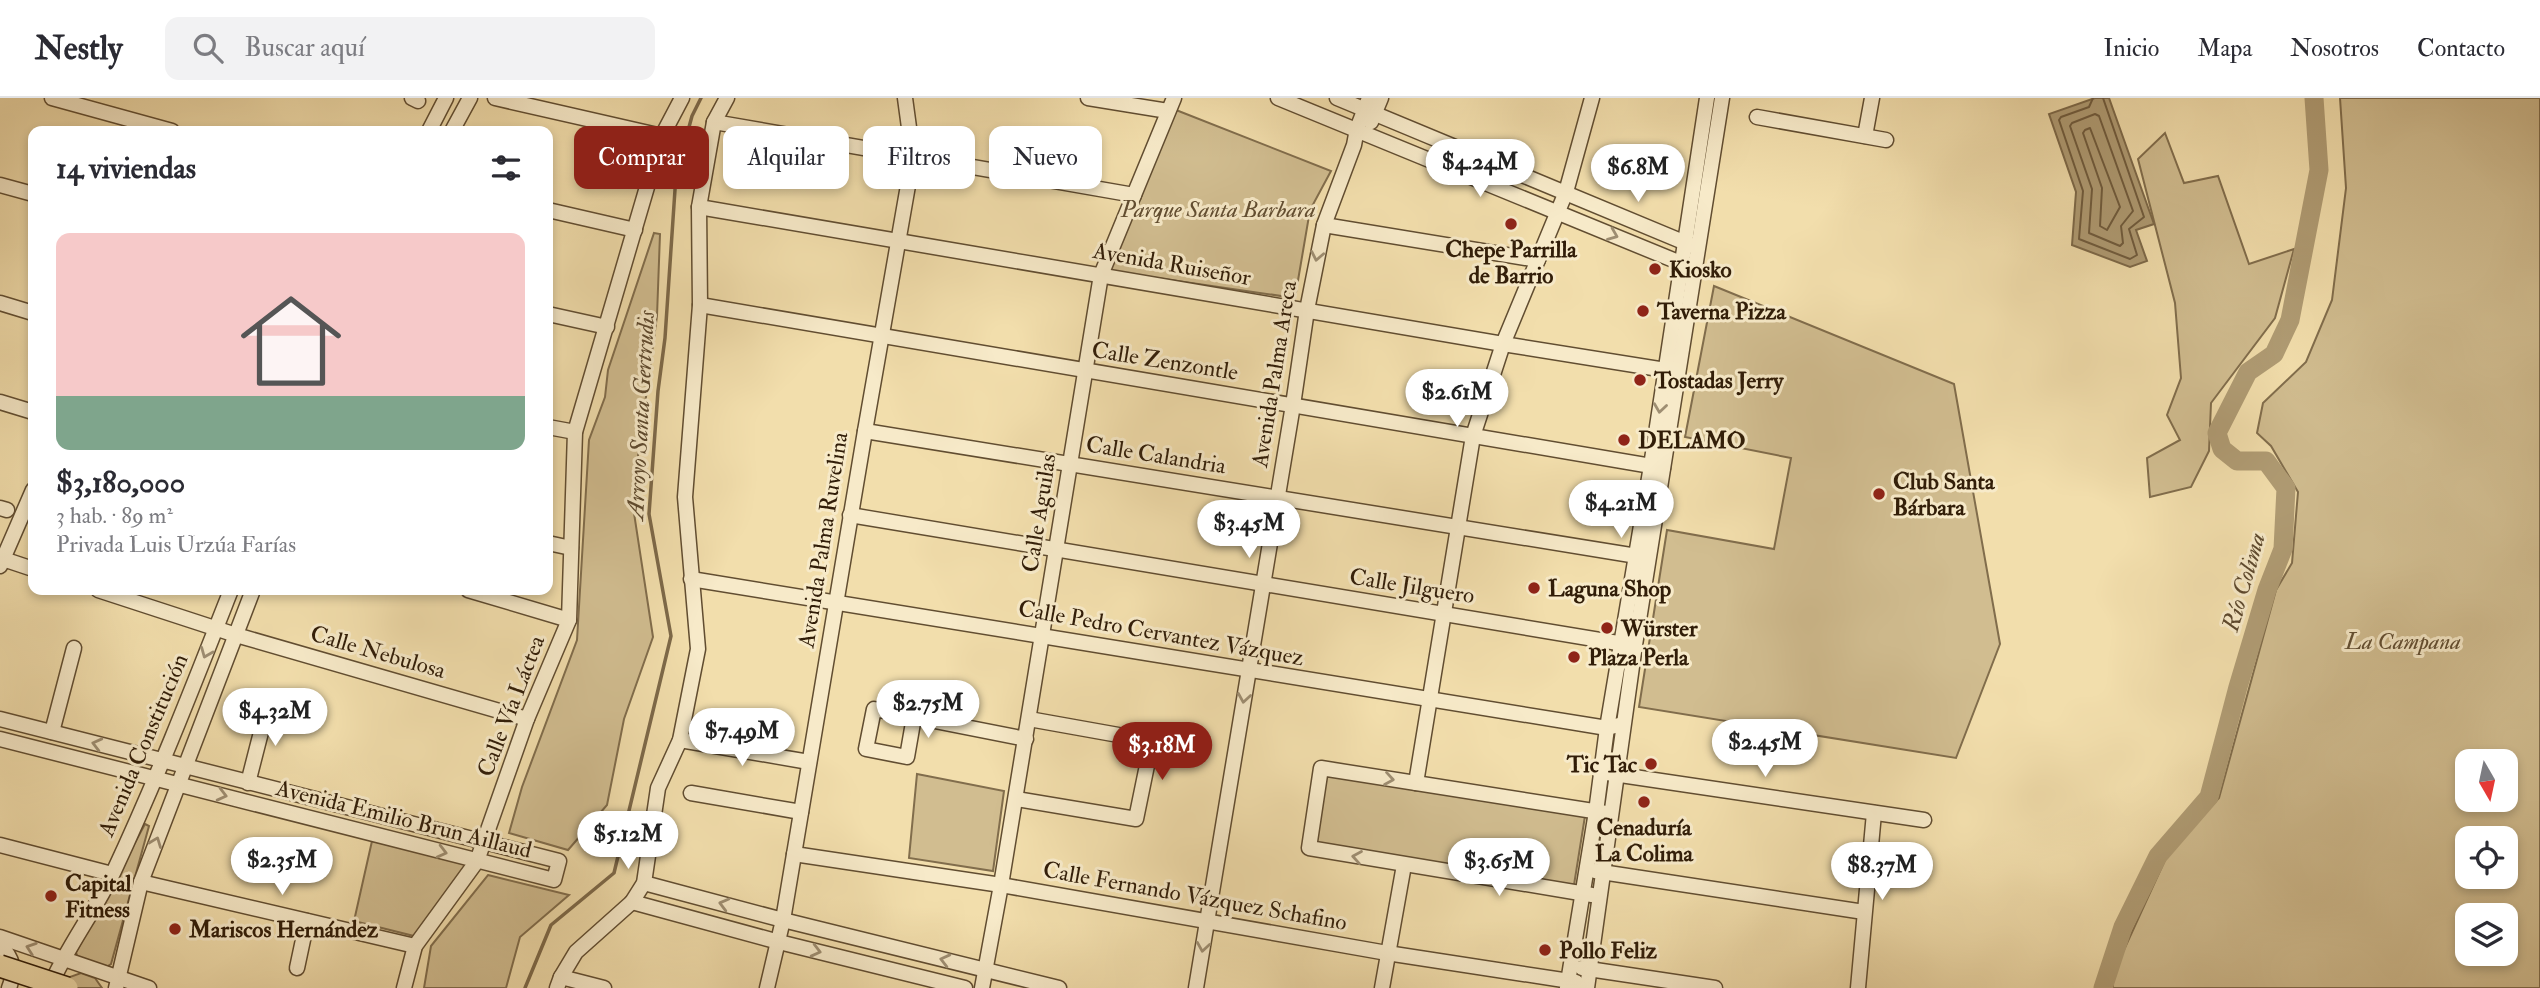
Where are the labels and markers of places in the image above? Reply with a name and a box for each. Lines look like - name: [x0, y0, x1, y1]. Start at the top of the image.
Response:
- pin: $4.24M: [1423, 140, 1537, 199]
- pin: $6.8M: [1589, 144, 1687, 204]
- marker: Chepe Parrilla de Barrio: [1503, 216, 1519, 232]
- place label: Chepe Parrilla de Barrio: [1445, 235, 1578, 290]
- place label: Kiosko: [1669, 255, 1732, 284]
- marker: Kiosko: [1647, 261, 1663, 277]
- place label: Taverna Pizza: [1656, 297, 1787, 326]
- marker: Taverna Pizza: [1635, 303, 1651, 319]
- place label: Tostadas Jerry: [1653, 366, 1784, 396]
- pin: $2.61M: [1400, 370, 1514, 429]
- marker: Tostadas Jerry: [1632, 372, 1648, 388]
- place label: DELAMO: [1638, 426, 1746, 455]
- marker: DELAMO: [1616, 432, 1632, 448]
- place label: Club Santa Bárbara: [1893, 467, 1996, 522]
- pin: $4.21M: [1564, 480, 1678, 540]
- marker: Club Santa Bárbara: [1871, 486, 1887, 502]
- pin: $3.45M: [1192, 500, 1306, 560]
- place label: Laguna Shop: [1548, 574, 1672, 604]
- marker: Laguna Shop: [1526, 580, 1542, 596]
- place label: Würster: [1620, 614, 1698, 643]
- marker: Würster: [1599, 620, 1615, 636]
- place label: Plaza Perla: [1588, 643, 1690, 672]
- marker: Plaza Perla: [1566, 649, 1582, 665]
- pin: $2.75M: [871, 680, 985, 740]
- pin: $4.32M: [218, 688, 332, 748]
- pin: $7.49M: [685, 708, 799, 768]
- pin: $2.45M: [1708, 720, 1822, 779]
- pin: $3.18M: [1105, 722, 1219, 782]
- place label: Tic Tac: [1566, 750, 1638, 779]
- marker: Tic Tac: [1643, 756, 1659, 772]
- marker: Cenaduría La Colima: [1636, 794, 1652, 810]
- pin: $5.12M: [571, 812, 685, 871]
- place label: Cenaduría La Colima: [1595, 813, 1695, 868]
- pin: $2.35M: [225, 838, 339, 897]
- pin: $3.65M: [1442, 838, 1556, 898]
- pin: $8.37M: [1825, 842, 1939, 902]
- place label: Capital Fitness: [65, 869, 133, 924]
- marker: Capital Fitness: [43, 888, 59, 904]
- place label: Mariscos Hernández: [188, 915, 379, 944]
- marker: Mariscos Hernández: [167, 921, 183, 937]
- place label: Pollo Feliz: [1559, 936, 1658, 965]
- marker: Pollo Feliz: [1537, 942, 1553, 958]

